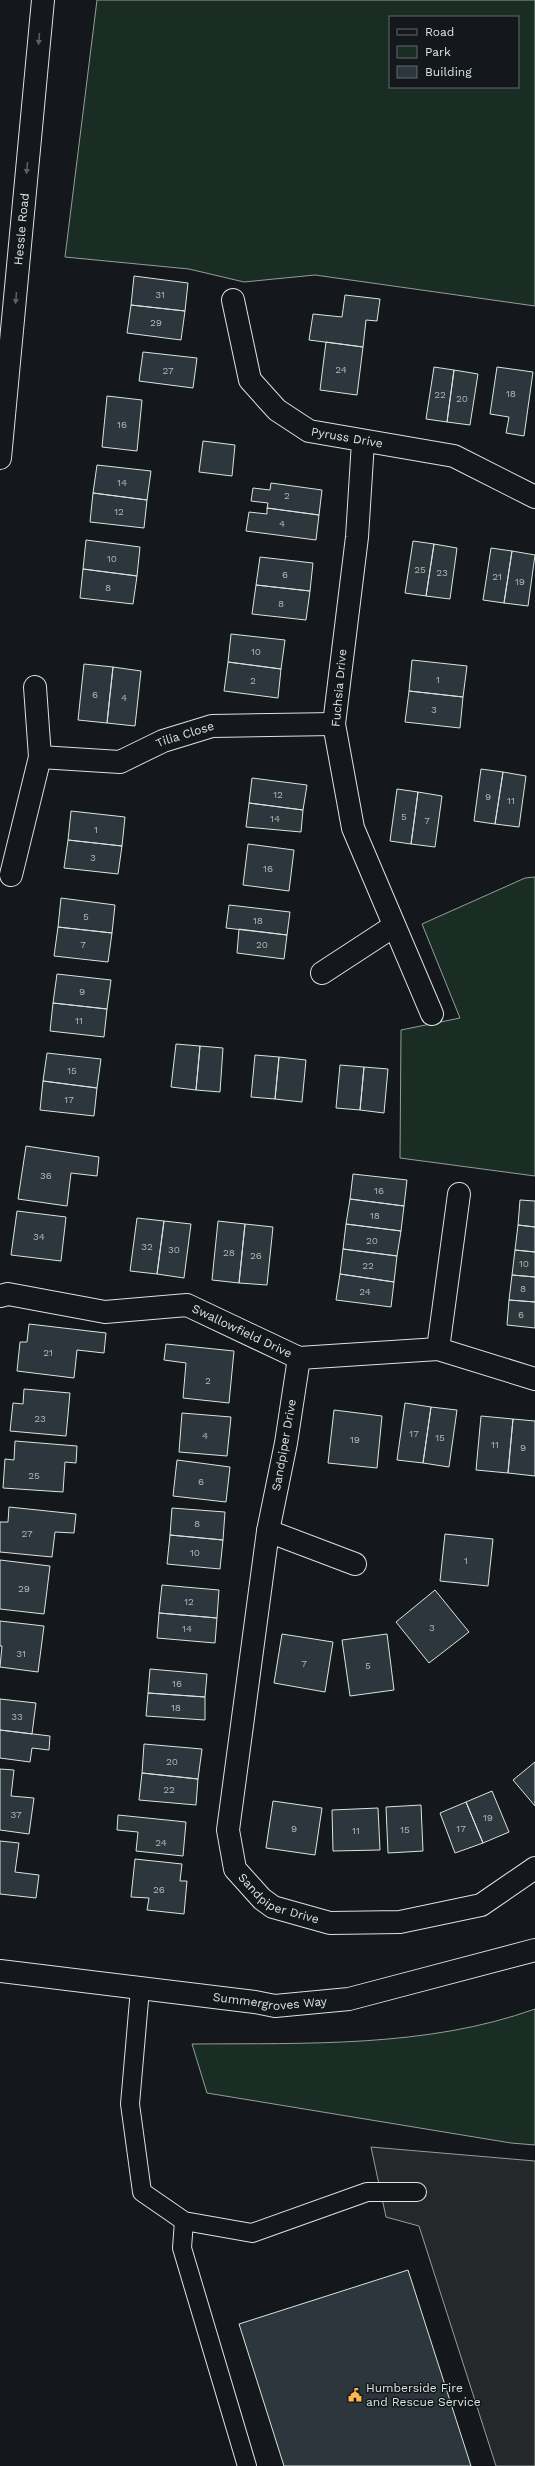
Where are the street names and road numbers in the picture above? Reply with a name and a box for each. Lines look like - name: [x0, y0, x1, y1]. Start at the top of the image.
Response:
- street label: Hessle Road: [11, 192, 32, 266]
- street label: Pyruss Drive: [310, 424, 384, 451]
- street label: Fuchsia Drive: [329, 648, 349, 728]
- street label: Tilia Close: [154, 719, 216, 750]
- street label: Swallowfield Drive: [190, 1301, 294, 1361]
- street label: Sandpiper Drive: [269, 1398, 299, 1492]
- street label: Sandpiper Drive: [235, 1871, 321, 1927]
- street label: Summergroves Way: [212, 1990, 328, 2013]

